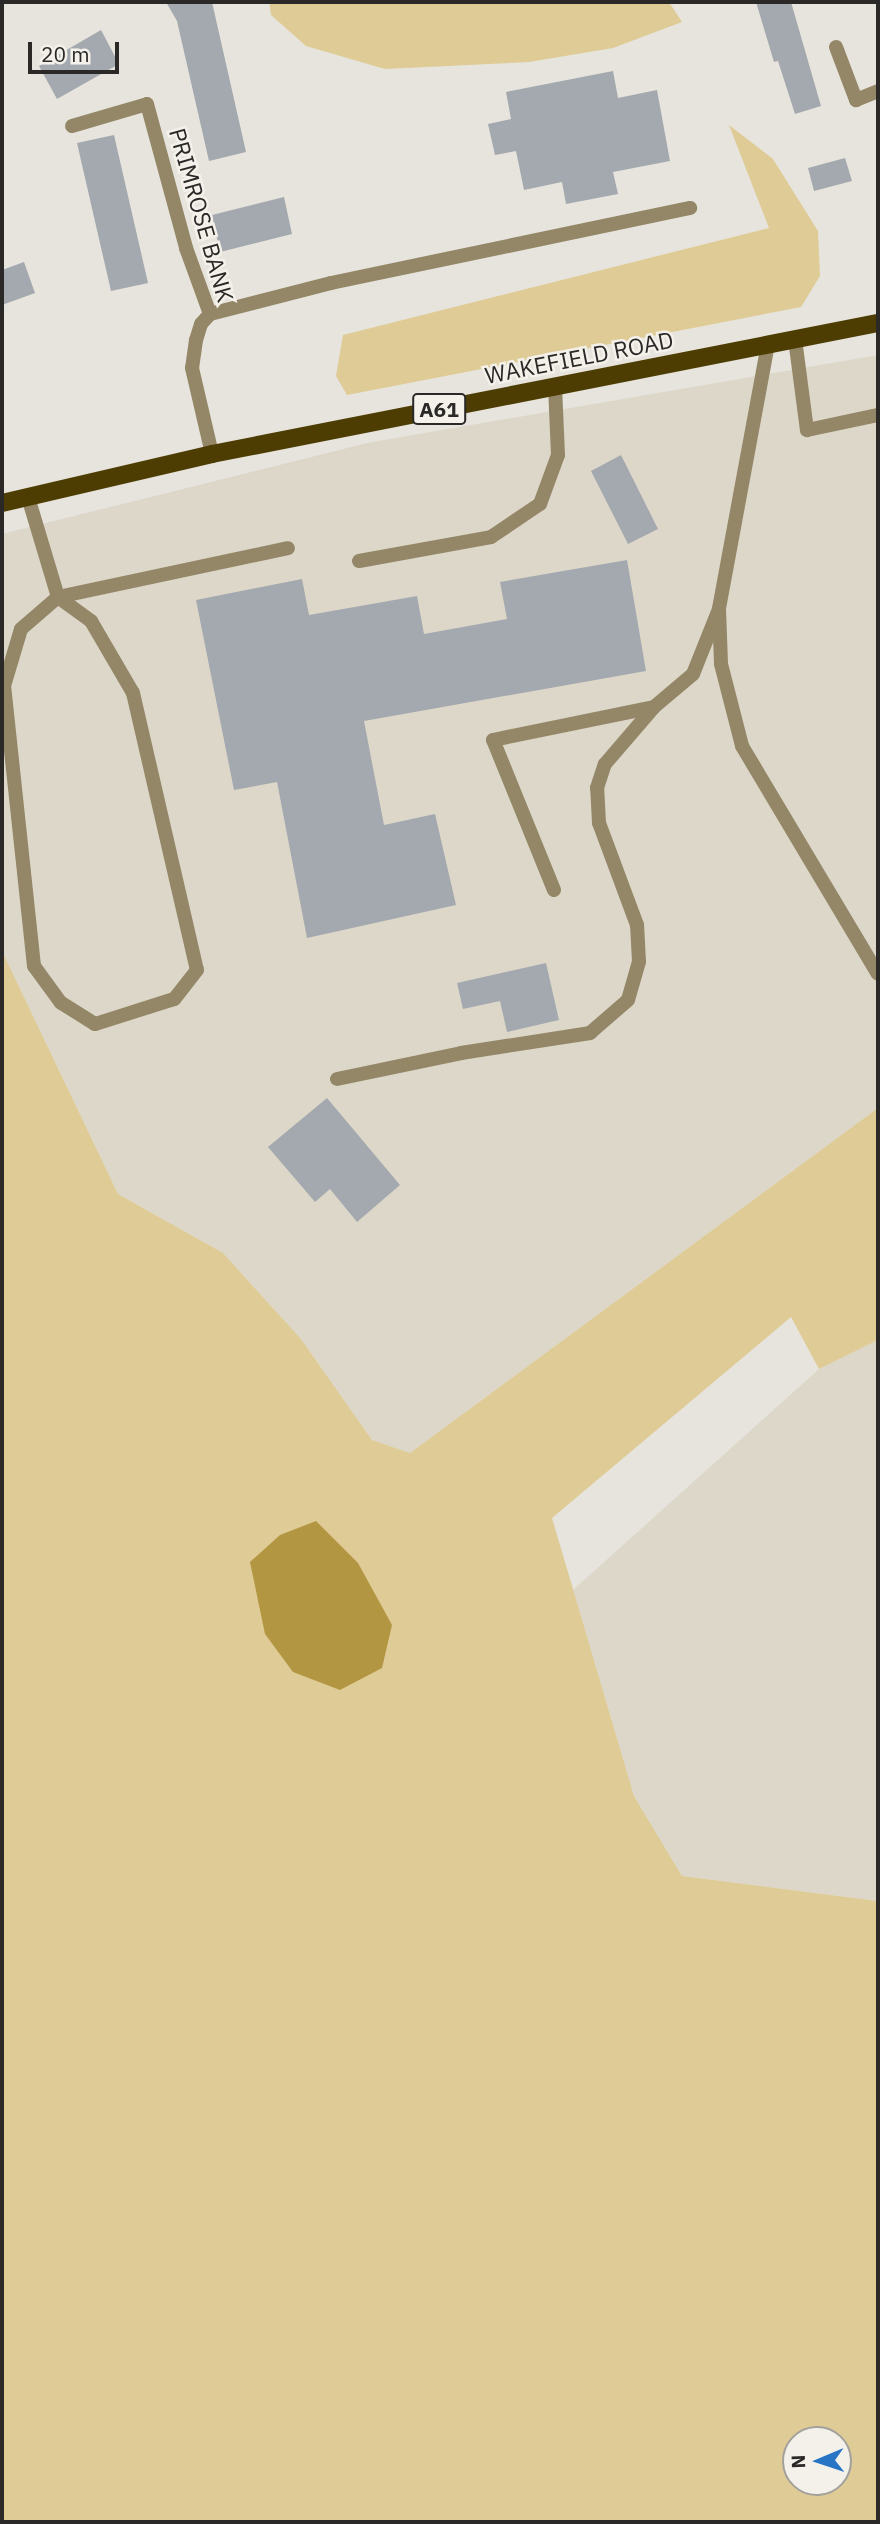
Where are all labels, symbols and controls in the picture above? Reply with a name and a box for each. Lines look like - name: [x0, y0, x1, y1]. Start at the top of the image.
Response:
- scale bar: [32, 28, 122, 72]
- text: 20 m: [41, 40, 90, 68]
- street label: PRIMROSE BANK: [164, 125, 240, 305]
- street label: WAKEFIELD ROAD: [482, 325, 676, 389]
- road number: A61: [411, 392, 467, 426]
- north arrow: [782, 2426, 852, 2496]
- text: N: [786, 2454, 810, 2469]

